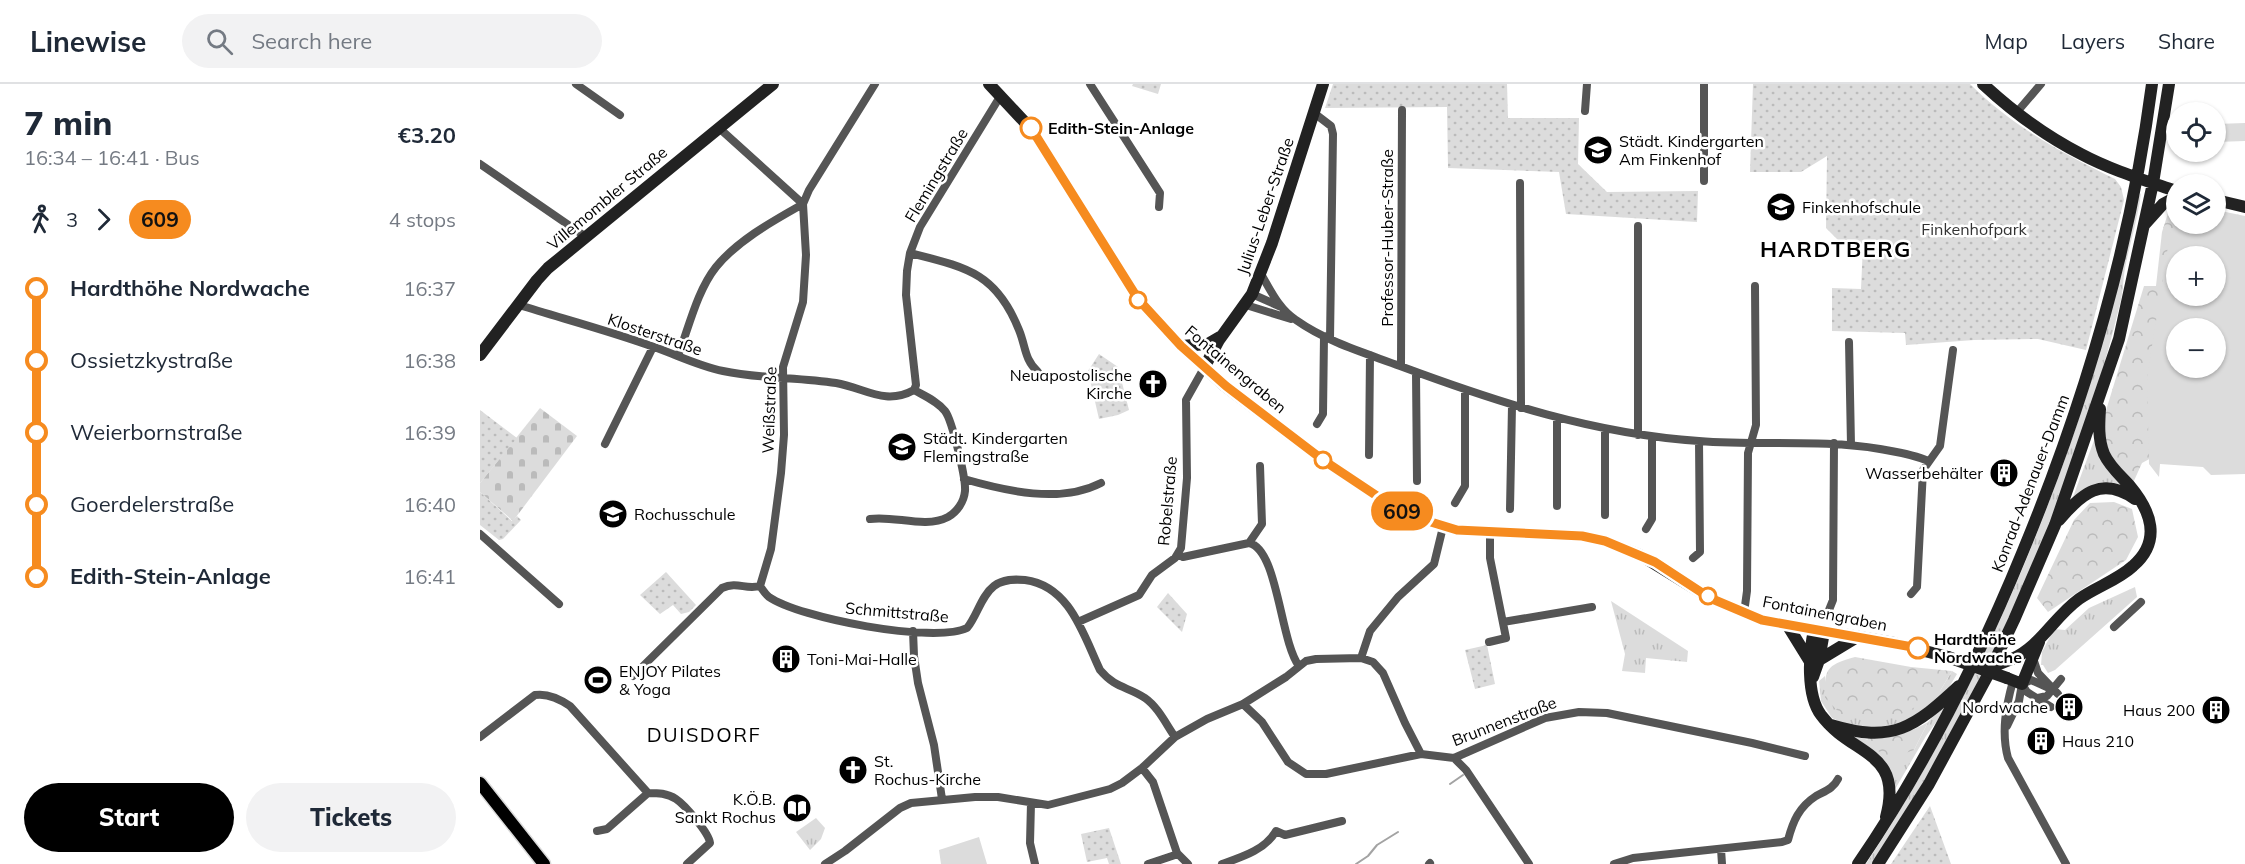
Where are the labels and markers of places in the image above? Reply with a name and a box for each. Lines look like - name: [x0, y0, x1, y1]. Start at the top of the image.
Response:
- marker: Edith-Stein-Anlage: [1020, 117, 1042, 139]
- place label: Edith-Stein-Anlage: [1048, 118, 1194, 138]
- place label: Städt. Kindergarten Am Finkenhof: [1619, 131, 1764, 169]
- school or university icon: Städt. Kindergarten Am Finkenhof: [1582, 134, 1614, 166]
- school or university icon: Finkenhofschule: [1765, 191, 1797, 223]
- place label: Finkenhofschule: [1802, 197, 1921, 217]
- unlabelled marker: [1129, 291, 1147, 309]
- place label: Neuapostolische Kirche: [1010, 365, 1132, 403]
- church icon: Neuapostolische Kirche: [1137, 368, 1169, 400]
- place label: Städt. Kindergarten Flemingstraße: [923, 428, 1068, 466]
- school or university icon: Städt. Kindergarten Flemingstraße: [886, 431, 918, 463]
- unlabelled marker: [1314, 451, 1332, 469]
- building icon: Wasserbehälter: [1988, 457, 2020, 489]
- place label: Wasserbehälter: [1865, 463, 1983, 483]
- school or university icon: Rochusschule: [597, 498, 629, 530]
- place label: Rochusschule: [634, 504, 735, 524]
- unlabelled marker: [1699, 587, 1717, 605]
- place label: Hardthöhe Nordwache: [1934, 629, 2022, 667]
- marker: Hardthöhe Nordwache: [1907, 637, 1929, 659]
- building icon: Toni-Mai-Halle: [770, 643, 802, 675]
- place label: Toni-Mai-Halle: [807, 649, 917, 669]
- place label: ENJOY Pilates & Yoga: [619, 661, 721, 699]
- sports icon: ENJOY Pilates & Yoga: [582, 664, 614, 696]
- building icon: Nordwache: [2053, 691, 2085, 723]
- building icon: Haus 200: [2200, 694, 2232, 726]
- place label: Nordwache: [1962, 697, 2048, 717]
- place label: Haus 200: [2123, 700, 2195, 720]
- building icon: Haus 210: [2025, 725, 2057, 757]
- place label: Haus 210: [2062, 731, 2134, 751]
- place label: St. Rochus-Kirche: [874, 751, 981, 789]
- church icon: St. Rochus-Kirche: [837, 754, 869, 786]
- place label: K.Ö.B. Sankt Rochus: [675, 789, 776, 827]
- library icon: K.Ö.B. Sankt Rochus: [781, 792, 813, 824]

